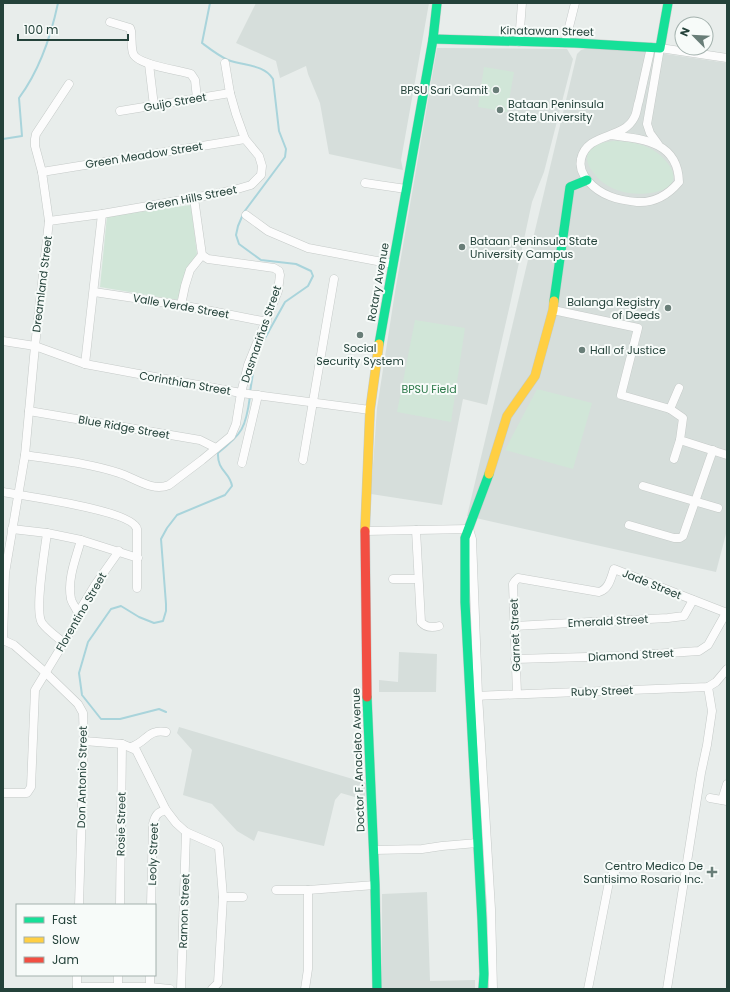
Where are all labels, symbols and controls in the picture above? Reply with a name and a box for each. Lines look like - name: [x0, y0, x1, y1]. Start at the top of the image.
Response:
- scale bar: [18, 16, 128, 42]
- north arrow: [674, 16, 714, 56]
- text: 100 m: [24, 21, 58, 38]
- street label: Kinatawan Street: [500, 22, 594, 40]
- text: N: [676, 25, 694, 39]
- place label: BPSU Sari Gamit: [400, 82, 488, 98]
- marker: BPSU Sari Gamit: [491, 85, 501, 95]
- street label: Guijo Street: [142, 89, 208, 115]
- place label: Bataan Peninsula State University: [508, 96, 604, 125]
- marker: Bataan Peninsula State University: [495, 105, 505, 115]
- street label: Green Meadow Street: [84, 138, 204, 172]
- street label: Green Hills Street: [144, 181, 238, 215]
- place label: Bataan Peninsula State University Campus: [470, 233, 598, 262]
- street label: Dreamland Street: [28, 235, 56, 333]
- street label: Rotary Avenue: [363, 241, 393, 323]
- marker: Bataan Peninsula State University Campus: [457, 242, 467, 252]
- street label: Dasmariñas Street: [237, 283, 285, 385]
- street label: Valle Verde Street: [131, 290, 231, 322]
- place label: Balanga Registry of Deeds: [567, 294, 661, 323]
- marker: Balanga Registry of Deeds: [663, 303, 673, 313]
- marker: Social Security System: [355, 330, 365, 340]
- place label: Social Security System: [316, 340, 404, 369]
- place label: Hall of Justice: [590, 342, 666, 358]
- marker: Hall of Justice: [577, 345, 587, 355]
- street label: Corinthian Street: [138, 367, 232, 399]
- park label: BPSU Field: [401, 381, 457, 397]
- street label: Blue Ridge Street: [77, 411, 171, 443]
- street label: Jade Street: [620, 565, 684, 603]
- street label: Florentino Street: [52, 569, 110, 655]
- street label: Garnet Street: [506, 598, 524, 672]
- street label: Emerald Street: [567, 611, 649, 631]
- street label: Diamond Street: [588, 645, 674, 665]
- street label: Ruby Street: [570, 682, 634, 700]
- street label: Doctor F. Anacleto Avenue: [347, 688, 369, 832]
- street label: Don Antonio Street: [73, 726, 91, 828]
- street label: Rosie Street: [112, 792, 130, 856]
- street label: Leoly Street: [144, 822, 162, 886]
- place label: Centro Medico De Santisimo Rosario Inc.: [583, 858, 703, 887]
- marker: Centro Medico De Santisimo Rosario Inc.: [706, 866, 718, 878]
- street label: Ramon Street: [175, 873, 193, 949]
- legend: [16, 904, 156, 976]
- text: Fast: [52, 911, 77, 928]
- text: Slow: [52, 931, 80, 948]
- text: Jam: [52, 951, 79, 968]

